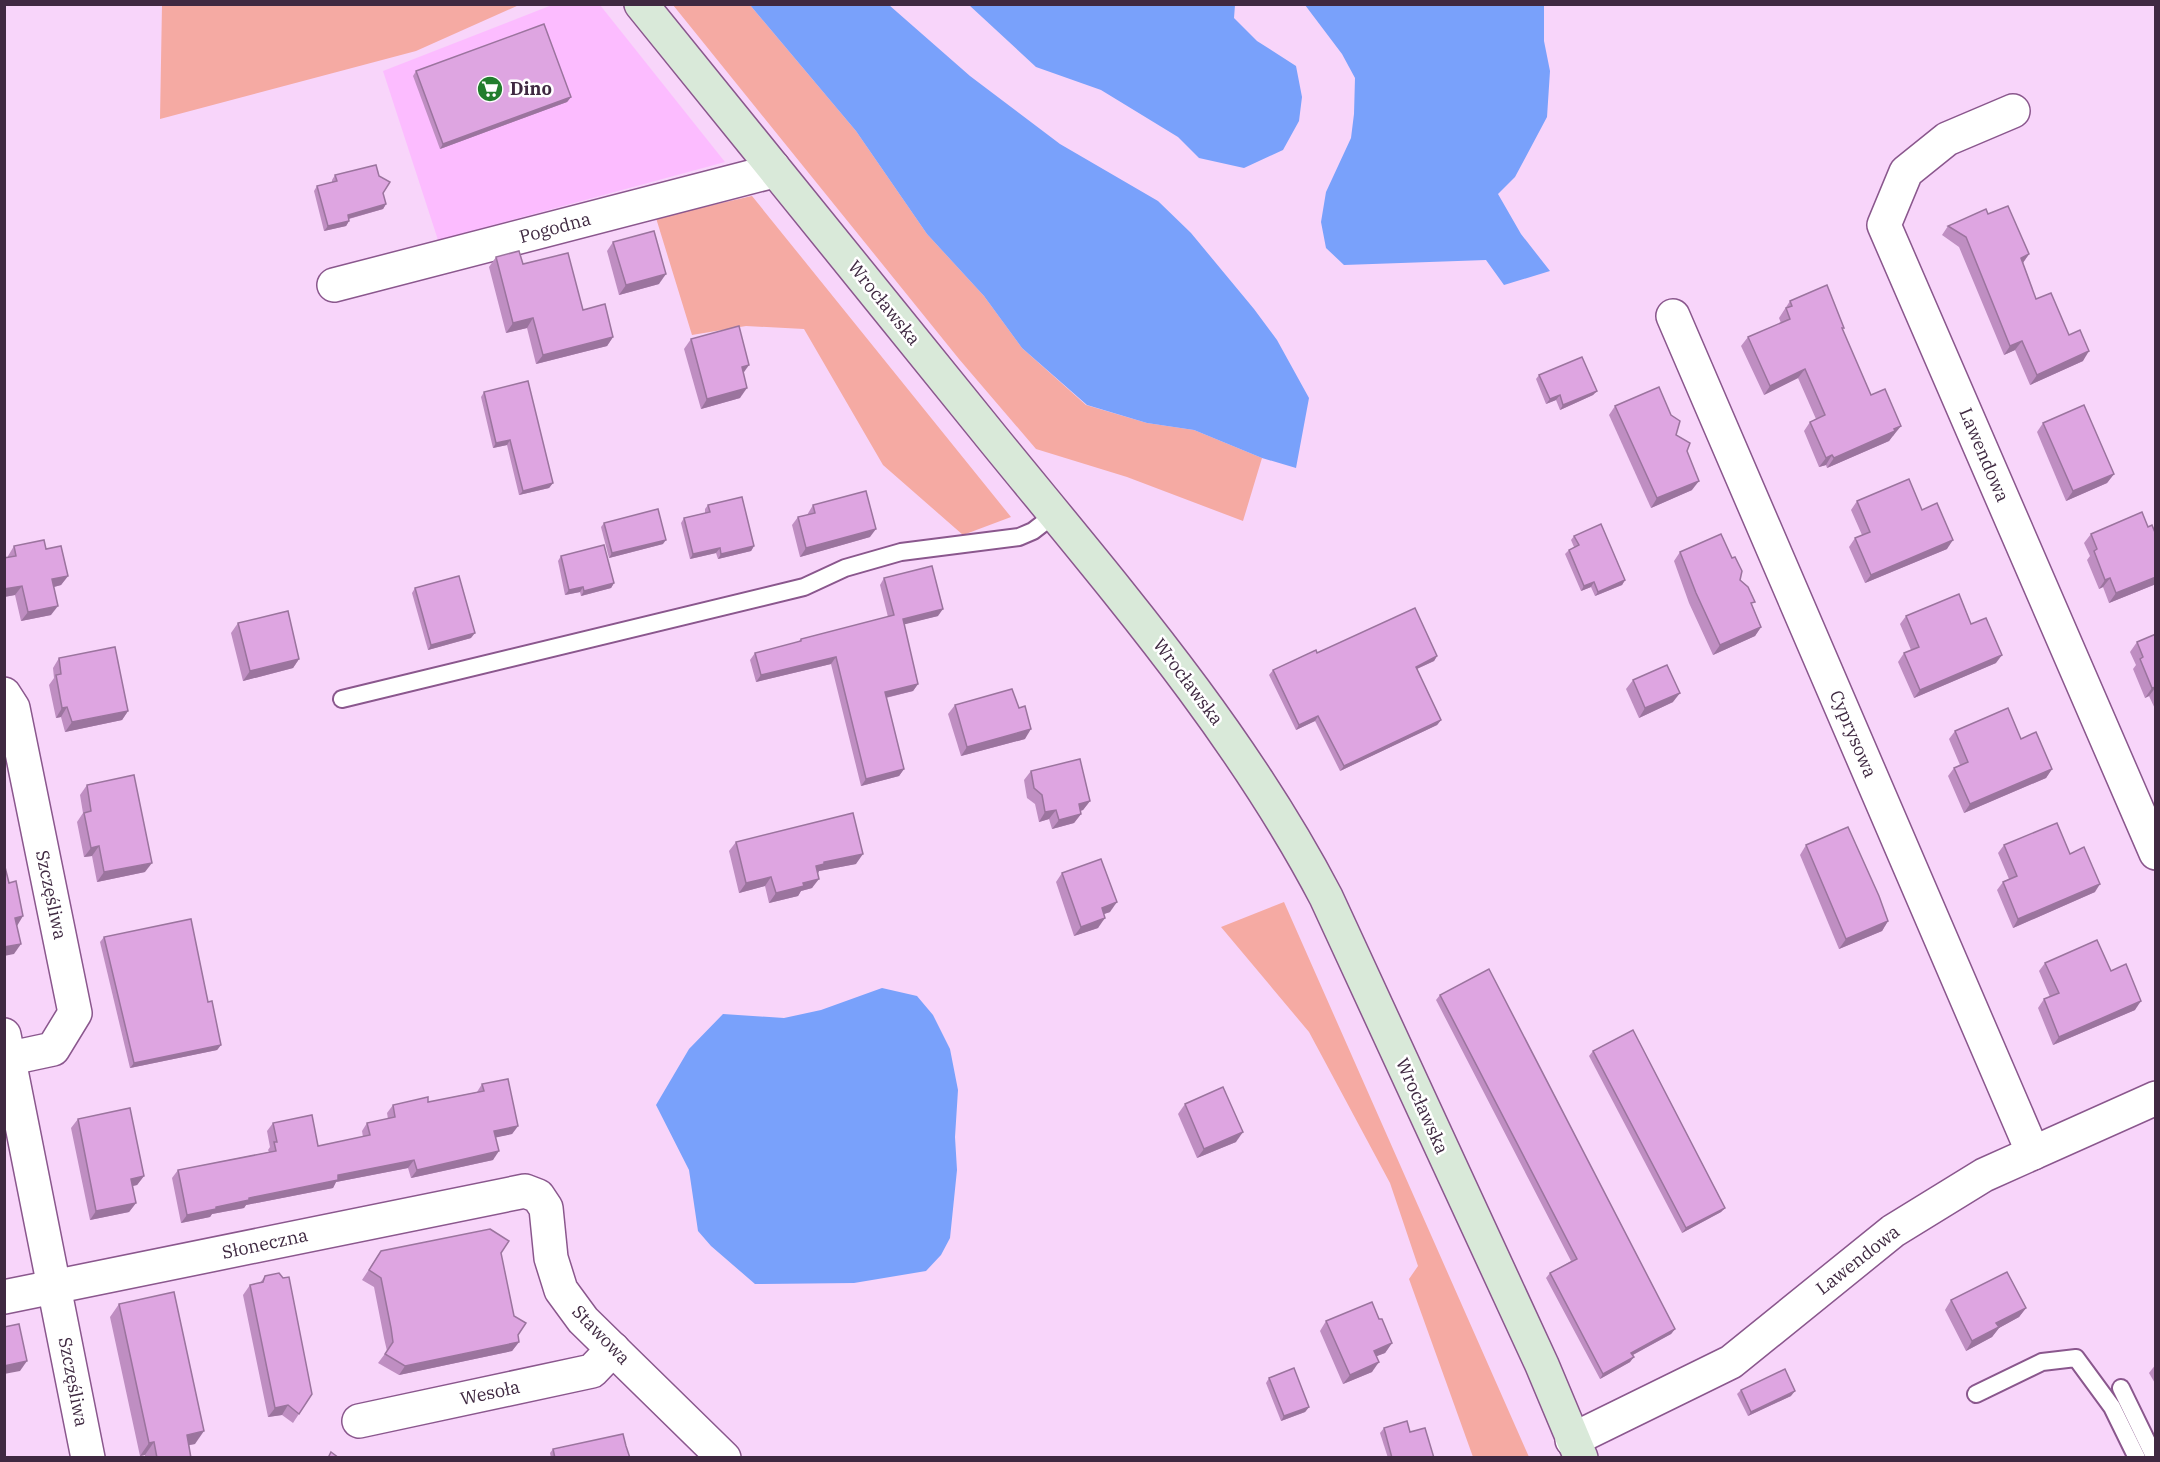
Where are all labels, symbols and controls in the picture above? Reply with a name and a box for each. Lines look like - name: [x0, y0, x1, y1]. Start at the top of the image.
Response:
- supermarket icon: Dino: [475, 74, 505, 104]
- place label: Dino: [510, 77, 552, 100]
- street label: Pogodna: [516, 207, 593, 248]
- street label: Wrocławska: [843, 256, 926, 350]
- street label: Lawendowa: [1954, 404, 2015, 505]
- street label: Wrocławska: [1148, 634, 1229, 730]
- street label: Cyprysowa: [1825, 687, 1882, 781]
- street label: Szczęśliwa: [31, 848, 72, 942]
- street label: Wrocławska: [1391, 1054, 1454, 1158]
- street label: Lawendowa: [1811, 1220, 1904, 1299]
- street label: Słoneczna: [220, 1223, 310, 1264]
- street label: Stawowa: [567, 1300, 636, 1369]
- street label: Szczęśliwa: [54, 1335, 93, 1429]
- street label: Wesoła: [458, 1375, 522, 1410]

